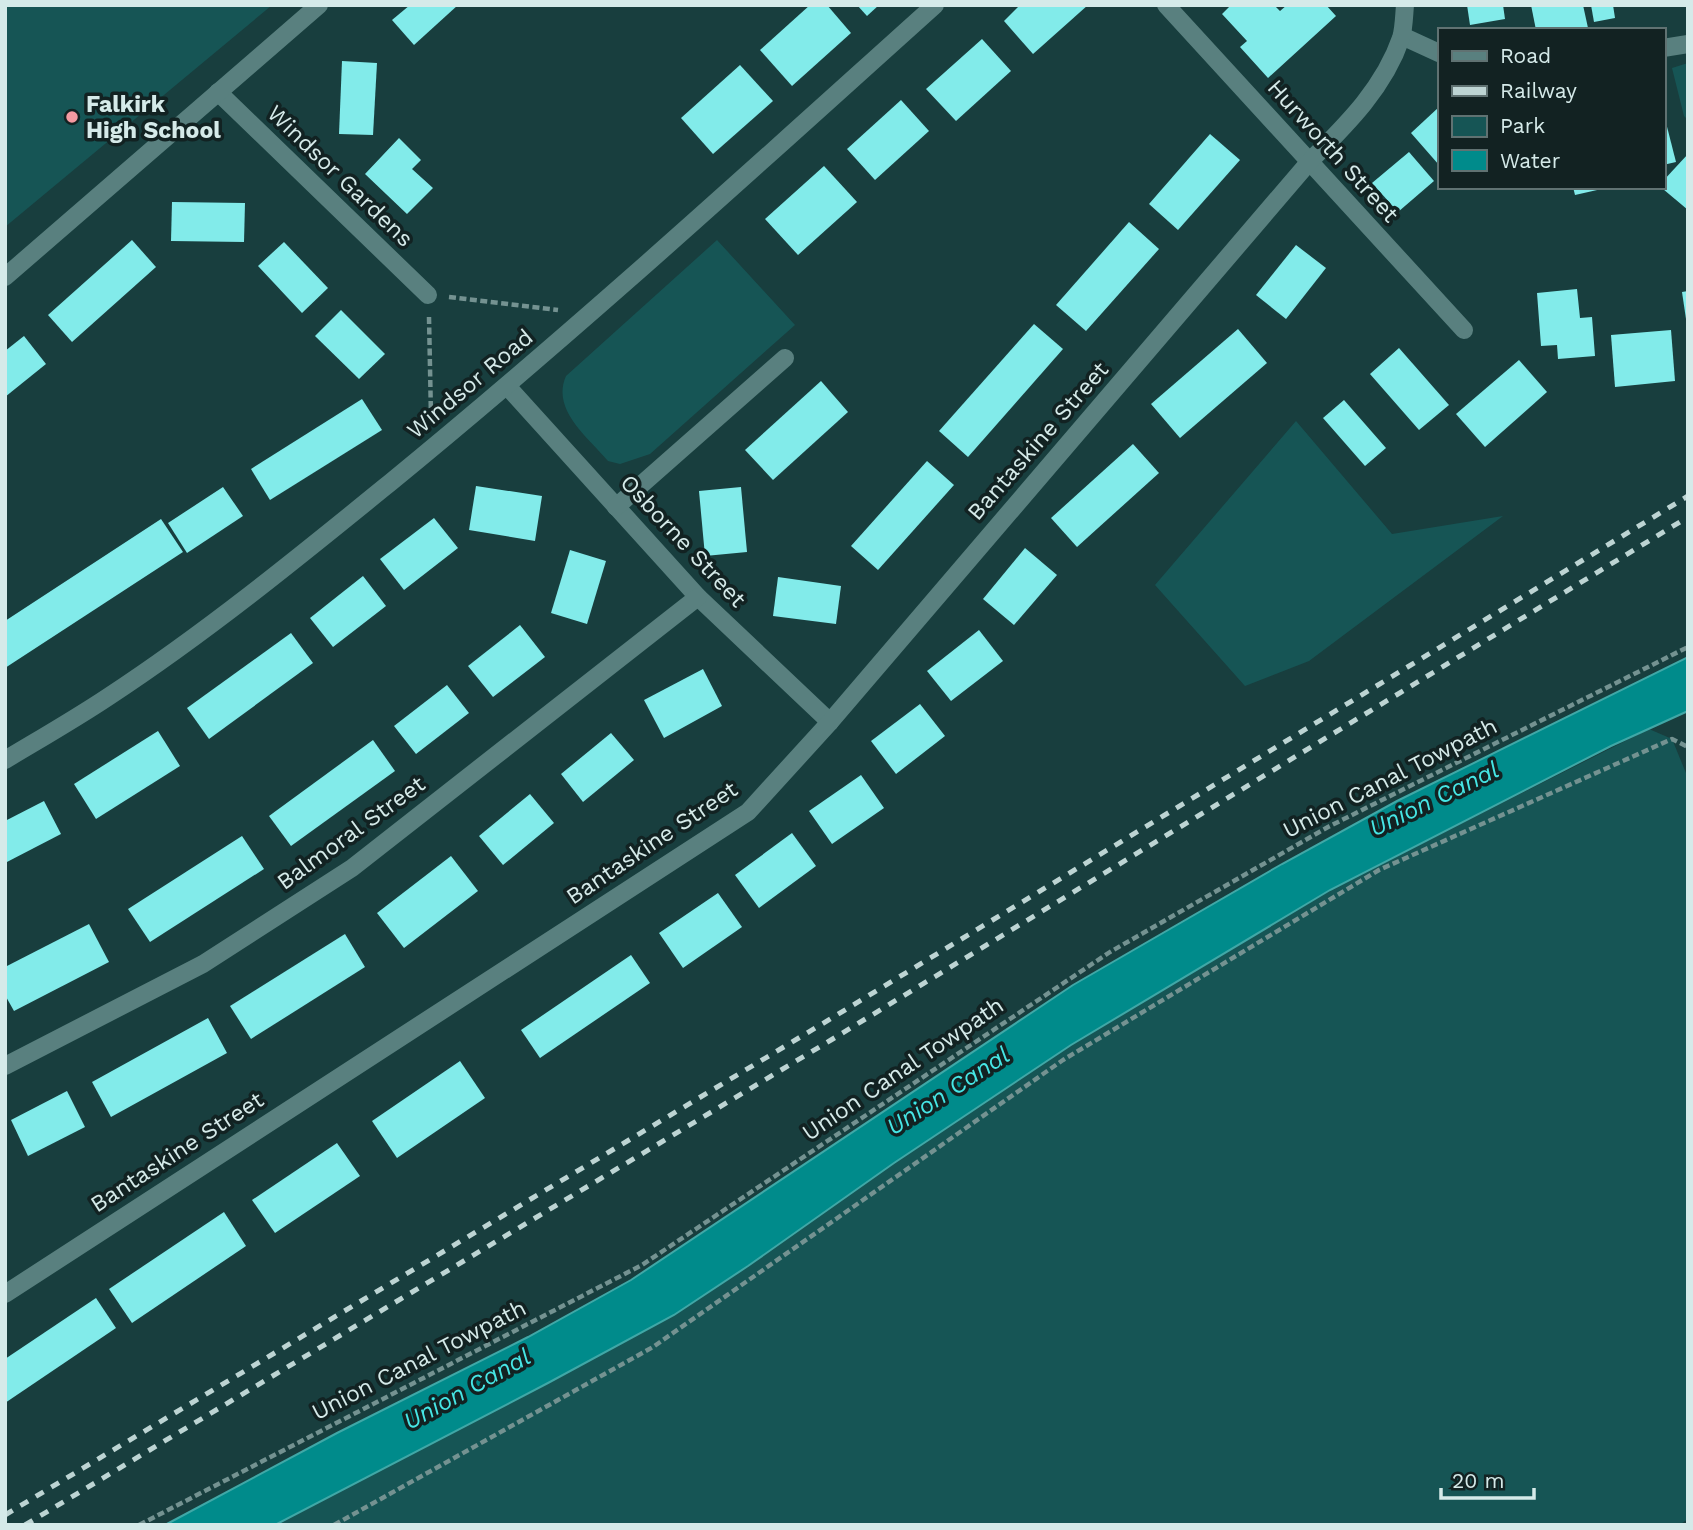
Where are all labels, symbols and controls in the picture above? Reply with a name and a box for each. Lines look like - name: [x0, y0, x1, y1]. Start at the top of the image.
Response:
- legend: [1438, 28, 1665, 189]
- text: Road: [1500, 43, 1551, 68]
- street label: Hurworth Street: [1262, 74, 1404, 228]
- text: Railway: [1500, 78, 1577, 103]
- place label: Falkirk High School: [86, 91, 221, 144]
- street label: Windsor Gardens: [261, 100, 419, 252]
- marker: Falkirk High School: [64, 109, 80, 125]
- text: Park: [1500, 113, 1545, 138]
- text: Water: [1500, 148, 1561, 173]
- street label: Windsor Road: [402, 324, 538, 444]
- street label: Bantaskine Street: [962, 356, 1114, 526]
- street label: Osborne Street: [615, 469, 752, 613]
- street label: Union Canal Towpath: [1278, 712, 1502, 844]
- water label: Union Canal: [1364, 755, 1504, 843]
- street label: Balmoral Street: [272, 770, 430, 896]
- street label: Bantaskine Street: [561, 776, 743, 910]
- street label: Union Canal Towpath: [797, 991, 1009, 1147]
- water label: Union Canal: [881, 1041, 1015, 1141]
- street label: Bantaskine Street: [86, 1086, 269, 1218]
- street label: Union Canal Towpath: [307, 1294, 531, 1426]
- water label: Union Canal: [398, 1342, 536, 1436]
- scale bar: [1441, 1456, 1534, 1500]
- text: 20 m: [1452, 1468, 1504, 1493]

